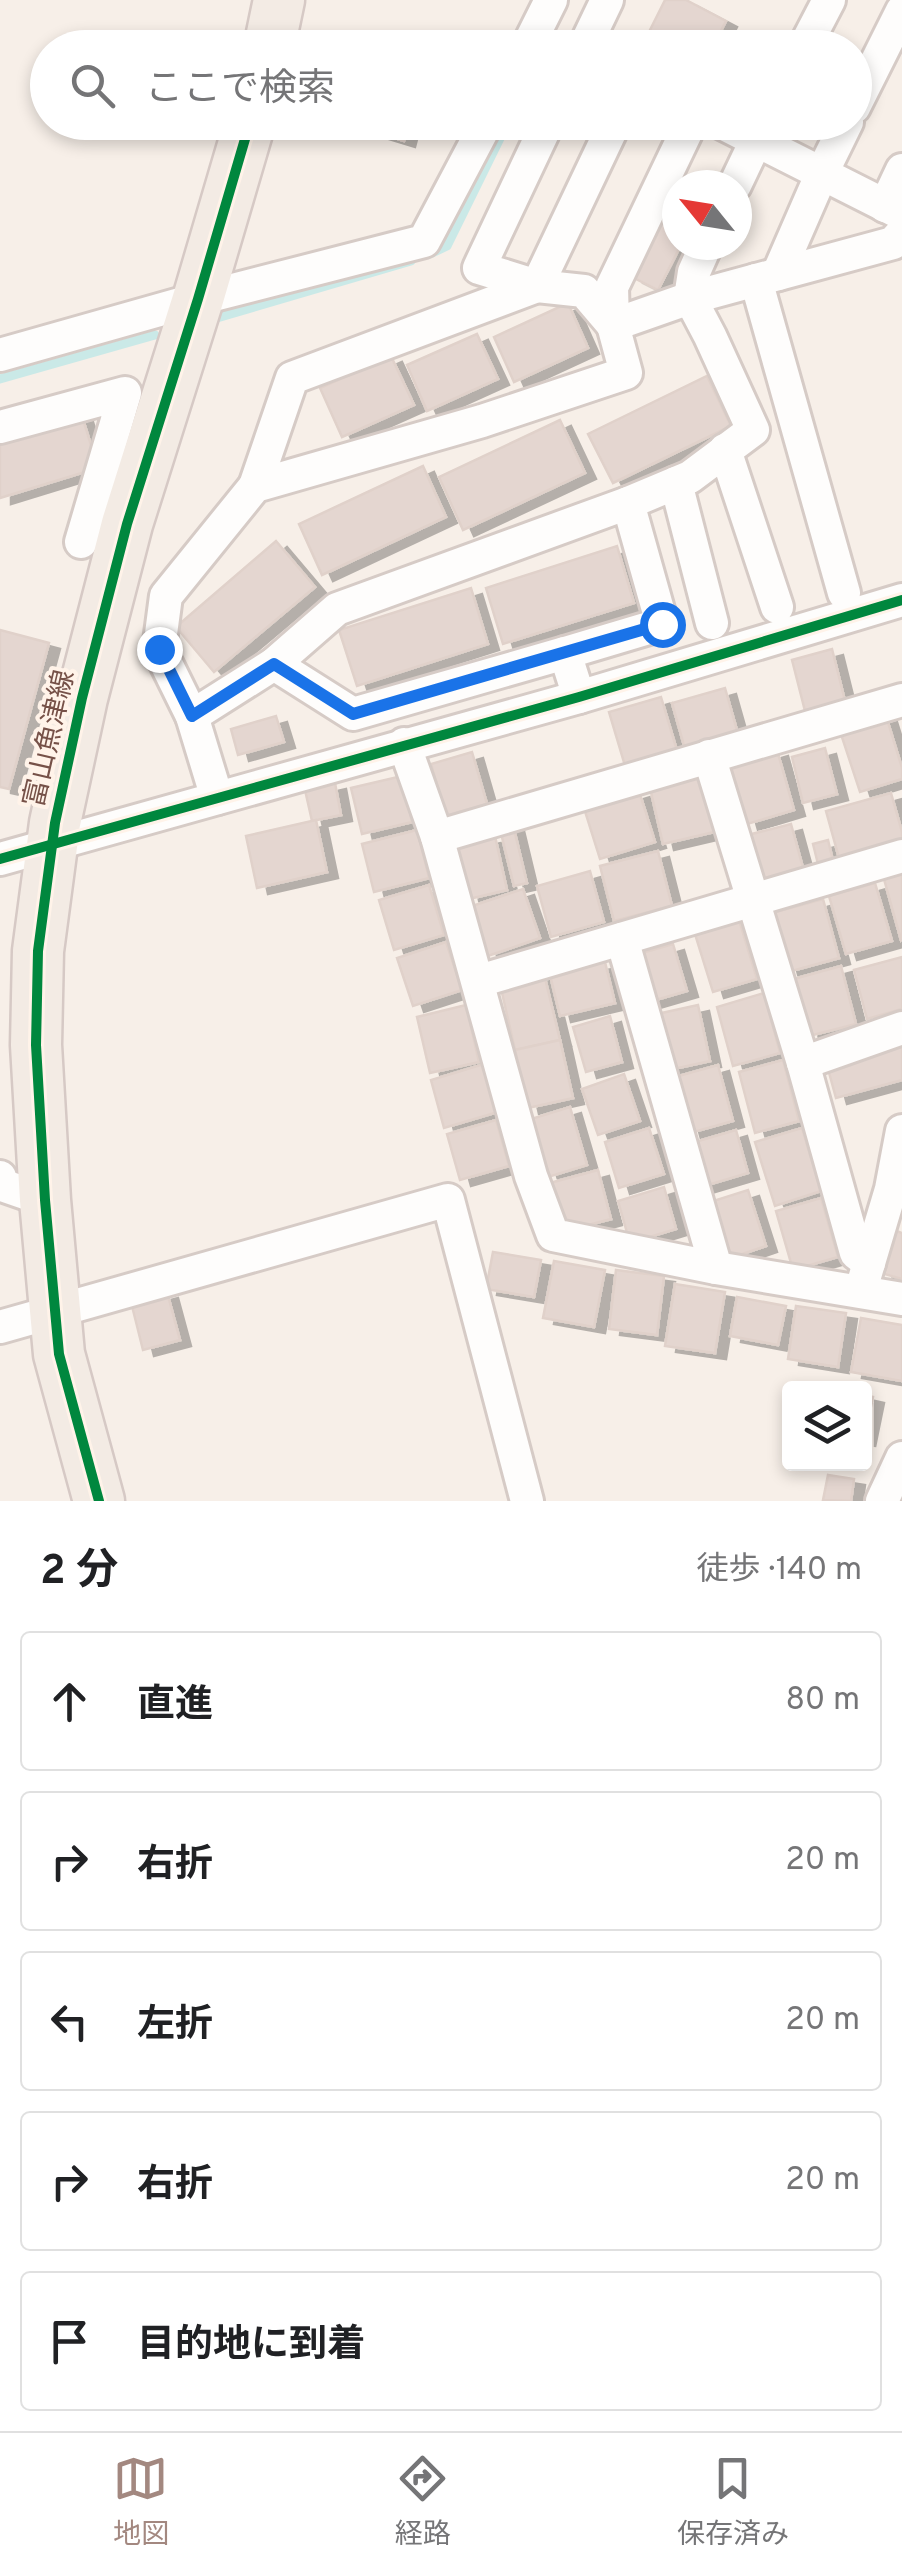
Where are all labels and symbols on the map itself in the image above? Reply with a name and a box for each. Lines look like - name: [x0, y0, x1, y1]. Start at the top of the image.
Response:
- north arrow: [662, 170, 752, 260]
- route start: [640, 602, 686, 648]
- route end: [137, 627, 183, 673]
- street label: 富山魚津線: [18, 667, 84, 811]

